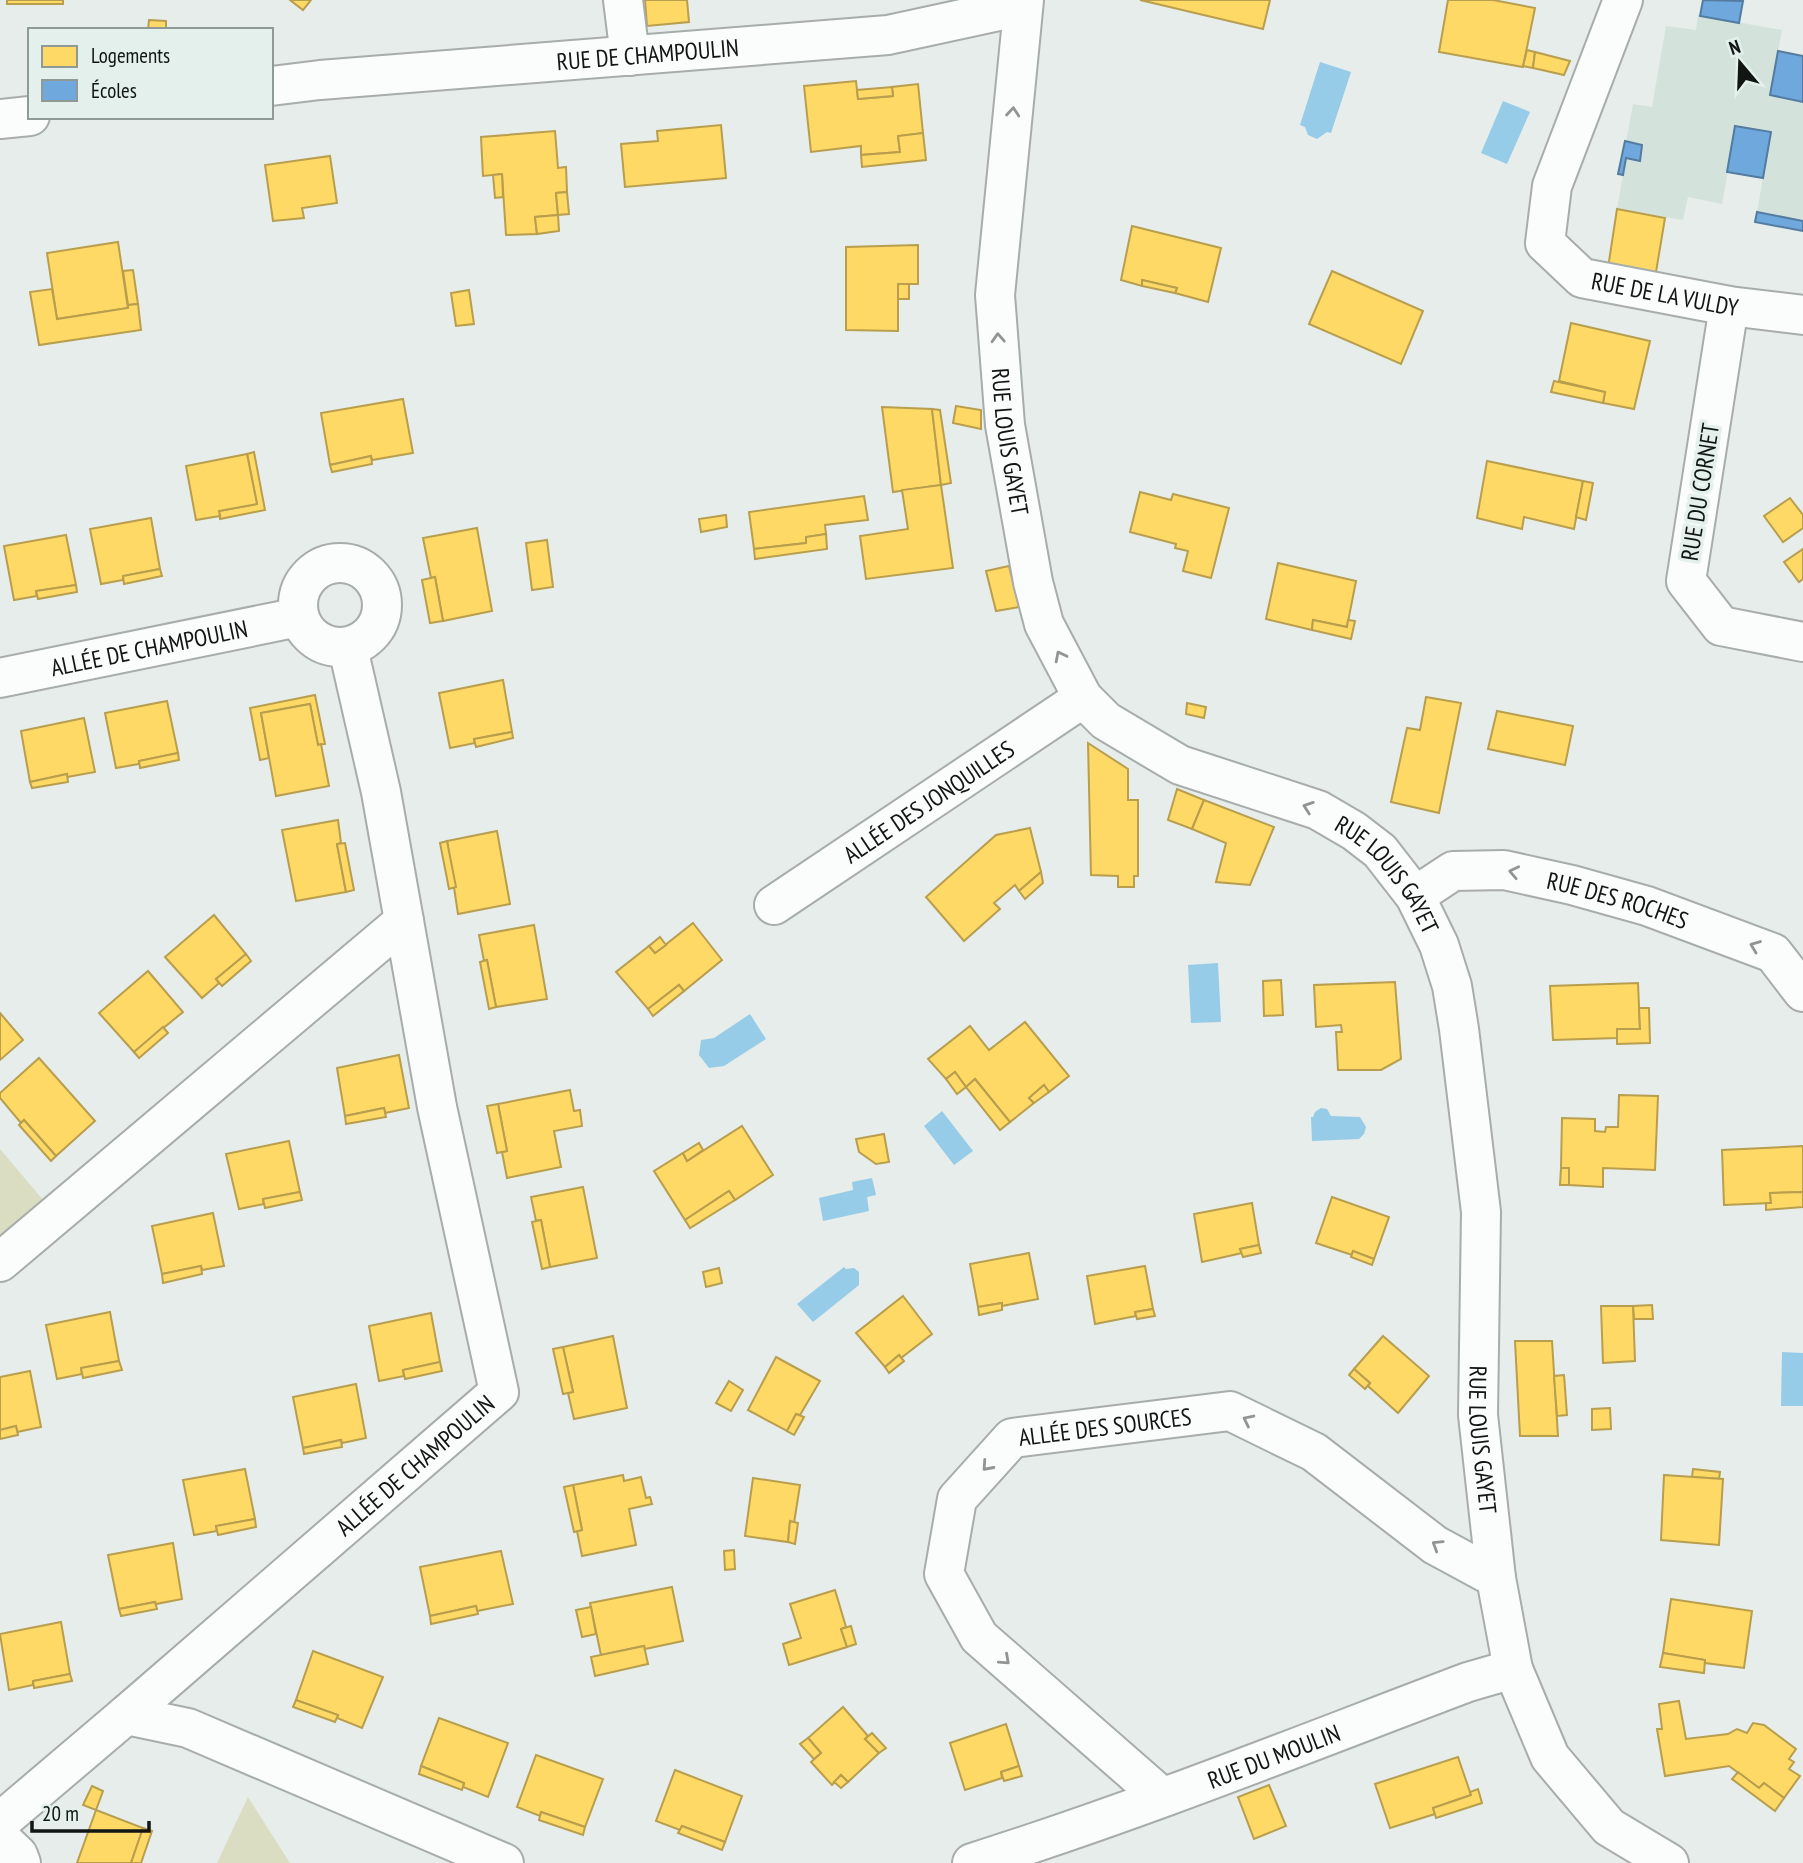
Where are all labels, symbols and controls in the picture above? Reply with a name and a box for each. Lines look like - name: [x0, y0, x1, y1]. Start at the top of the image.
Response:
- legend: [28, 28, 273, 119]
- north arrow: [1705, 28, 1775, 98]
- street label: RUE DE CHAMPOULIN: [555, 31, 740, 77]
- text: N: [1726, 34, 1743, 60]
- text: Logements: [91, 42, 170, 69]
- text: Écoles: [91, 77, 137, 104]
- one-way arrow: [1005, 106, 1020, 117]
- street label: RUE DE LA VULDY: [1589, 265, 1740, 323]
- one-way arrow: [991, 333, 1006, 344]
- street label: RUE LOUIS GAYET: [985, 367, 1036, 518]
- street label: RUE DU CORNET: [1674, 421, 1726, 563]
- street label: ALLÉE DE CHAMPOULIN: [48, 612, 250, 683]
- one-way arrow: [1054, 651, 1068, 663]
- street label: ALLÉE DES JONQUILLES: [837, 733, 1020, 870]
- one-way arrow: [1302, 801, 1314, 815]
- street label: RUE LOUIS GAYET: [1330, 808, 1446, 939]
- street label: RUE DES ROCHES: [1544, 864, 1693, 936]
- one-way arrow: [1508, 866, 1520, 881]
- one-way arrow: [1749, 941, 1761, 955]
- street label: RUE LOUIS GAYET: [1462, 1365, 1504, 1515]
- street label: ALLÉE DE CHAMPOULIN: [329, 1388, 501, 1542]
- street label: ALLÉE DES SOURCES: [1017, 1400, 1193, 1453]
- one-way arrow: [1243, 1414, 1255, 1428]
- one-way arrow: [983, 1458, 996, 1471]
- one-way arrow: [1431, 1541, 1444, 1554]
- one-way arrow: [997, 1652, 1010, 1664]
- street label: RUE DU MOULIN: [1203, 1717, 1344, 1795]
- scale bar: [32, 1790, 149, 1834]
- text: 20 m: [42, 1800, 79, 1827]

